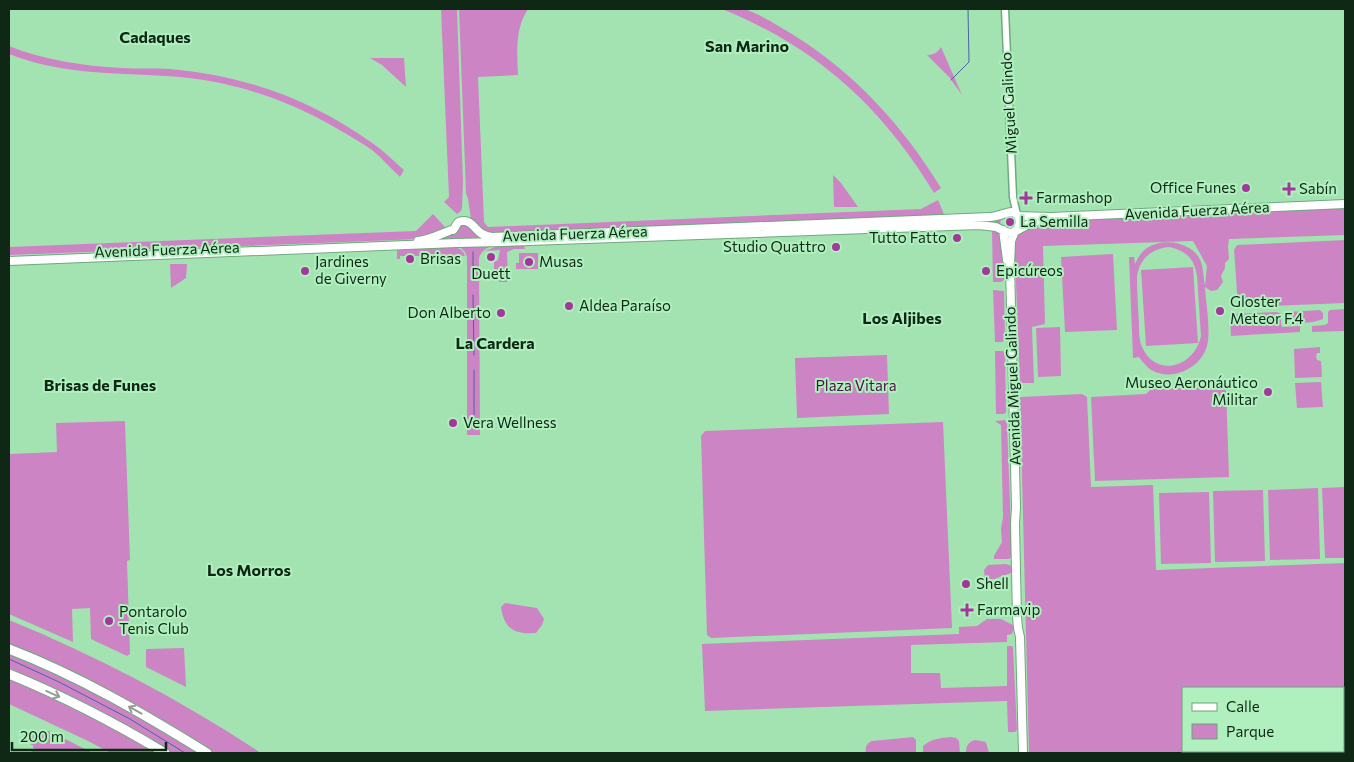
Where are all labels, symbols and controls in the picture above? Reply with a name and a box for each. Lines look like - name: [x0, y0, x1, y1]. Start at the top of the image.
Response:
- district label: Cadaques: [119, 27, 191, 46]
- district label: San Marino: [705, 36, 789, 55]
- street label: Miguel Galindo: [996, 52, 1020, 154]
- place label: Office Funes: [1150, 178, 1236, 196]
- place label: Sabín: [1299, 179, 1337, 197]
- marker: Office Funes: [1240, 182, 1252, 194]
- marker: Sabín: [1283, 183, 1295, 195]
- place label: Farmashop: [1036, 188, 1112, 206]
- marker: Farmashop: [1020, 192, 1032, 204]
- street label: Avenida Fuerza Aérea: [1124, 197, 1270, 223]
- place label: La Semilla: [1020, 212, 1088, 230]
- marker: La Semilla: [1004, 216, 1016, 228]
- street label: Avenida Fuerza Aérea: [502, 221, 648, 245]
- place label: Tutto Fatto: [869, 228, 947, 246]
- marker: Tutto Fatto: [951, 232, 963, 244]
- street label: Avenida Fuerza Aérea: [94, 237, 240, 261]
- place label: Studio Quattro: [723, 237, 826, 255]
- marker: Studio Quattro: [830, 241, 842, 253]
- place label: Brisas: [420, 249, 461, 267]
- marker: Duett: [485, 251, 497, 263]
- place label: Jardines de Giverny: [315, 252, 387, 287]
- place label: Musas: [539, 252, 583, 270]
- marker: Brisas: [404, 253, 416, 265]
- marker: Musas: [523, 256, 535, 268]
- place label: Epicúreos: [996, 261, 1063, 279]
- place label: Duett: [471, 264, 511, 282]
- marker: Jardines de Giverny: [299, 265, 311, 277]
- marker: Epicúreos: [980, 265, 992, 277]
- place label: Gloster Meteor F.4: [1230, 292, 1304, 327]
- place label: Aldea Paraíso: [579, 296, 671, 314]
- marker: Aldea Paraíso: [563, 300, 575, 312]
- place label: Don Alberto: [408, 303, 491, 321]
- marker: Gloster Meteor F.4: [1214, 305, 1226, 317]
- street label: Avenida Miguel Galindo: [1000, 306, 1024, 466]
- marker: Don Alberto: [495, 307, 507, 319]
- district label: Los Aljibes: [862, 308, 942, 327]
- district label: La Cardera: [455, 333, 535, 352]
- place label: Museo Aeronáutico Militar: [1125, 373, 1258, 408]
- district label: Brisas de Funes: [44, 375, 156, 394]
- park label: Plaza Vitara: [815, 376, 897, 394]
- marker: Museo Aeronáutico Militar: [1262, 386, 1274, 398]
- place label: Vera Wellness: [463, 413, 557, 431]
- marker: Vera Wellness: [447, 417, 459, 429]
- district label: Los Morros: [207, 560, 291, 579]
- place label: Shell: [976, 574, 1009, 592]
- marker: Shell: [960, 578, 972, 590]
- place label: Farmavip: [977, 600, 1040, 618]
- place label: Pontarolo Tenis Club: [119, 602, 189, 637]
- marker: Farmavip: [961, 604, 973, 616]
- marker: Pontarolo Tenis Club: [103, 615, 115, 627]
- legend: [1182, 687, 1344, 752]
- one-way arrow: [45, 689, 60, 699]
- text: Calle: [1226, 697, 1260, 715]
- one-way arrow: [128, 705, 143, 715]
- scale bar: [12, 720, 166, 752]
- text: Parque: [1226, 722, 1274, 740]
- text: 200 m: [20, 727, 64, 745]

